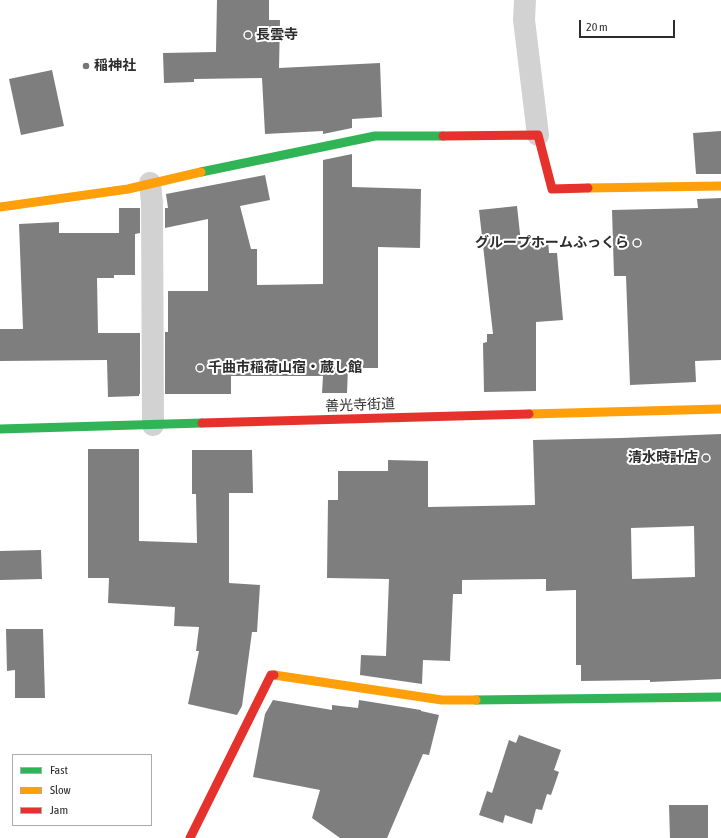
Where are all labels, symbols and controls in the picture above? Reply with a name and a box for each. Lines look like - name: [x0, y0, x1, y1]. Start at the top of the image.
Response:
- scale bar: [581, 12, 677, 38]
- text: 20 m: [586, 20, 608, 34]
- place label: 長雲寺: [256, 27, 298, 43]
- marker: 長雲寺: [243, 30, 253, 40]
- place label: 稲神社: [94, 58, 136, 74]
- marker: 稲神社: [81, 61, 91, 71]
- place label: グループホームふっくら: [475, 235, 629, 251]
- marker: グループホームふっくら: [632, 238, 642, 248]
- place label: 千曲市稲荷山宿・蔵し館: [208, 360, 362, 376]
- marker: 千曲市稲荷山宿・蔵し館: [195, 363, 205, 373]
- street label: 善光寺街道: [325, 395, 395, 415]
- place label: 清水時計店: [628, 450, 698, 466]
- marker: 清水時計店: [701, 453, 711, 463]
- legend: [12, 754, 152, 826]
- text: Fast: [50, 763, 68, 777]
- text: Slow: [50, 783, 71, 797]
- text: Jam: [50, 803, 68, 817]

